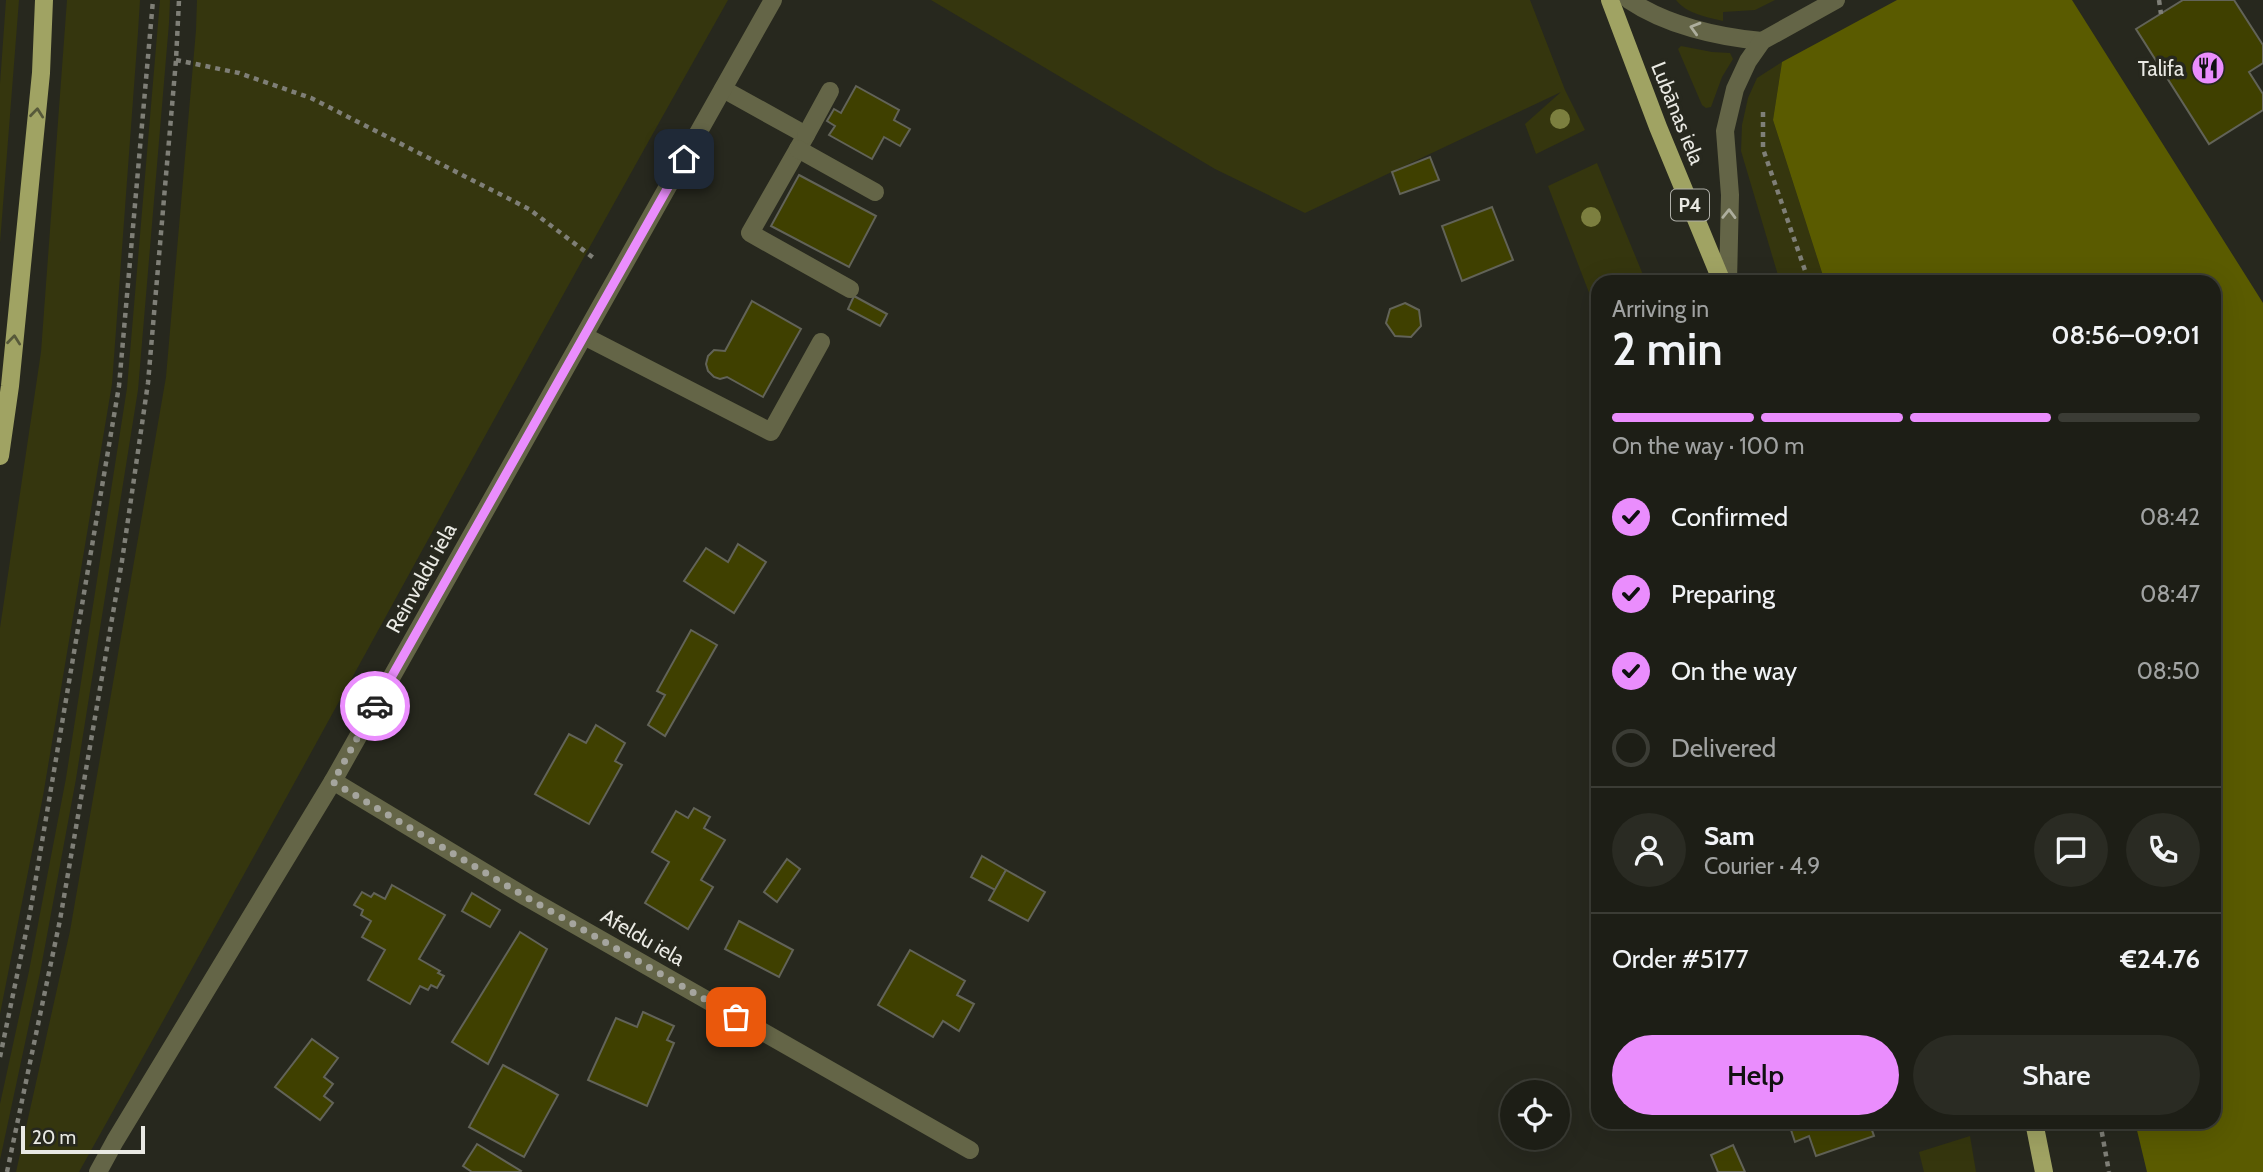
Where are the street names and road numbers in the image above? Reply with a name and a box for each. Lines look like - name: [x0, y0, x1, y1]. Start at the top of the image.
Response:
- street label: Lubānas iela: [1646, 58, 1710, 168]
- road number: P4: [1671, 190, 1709, 220]
- street label: Reinvaldu iela: [381, 519, 461, 637]
- street label: Afeldu iela: [597, 903, 689, 971]

